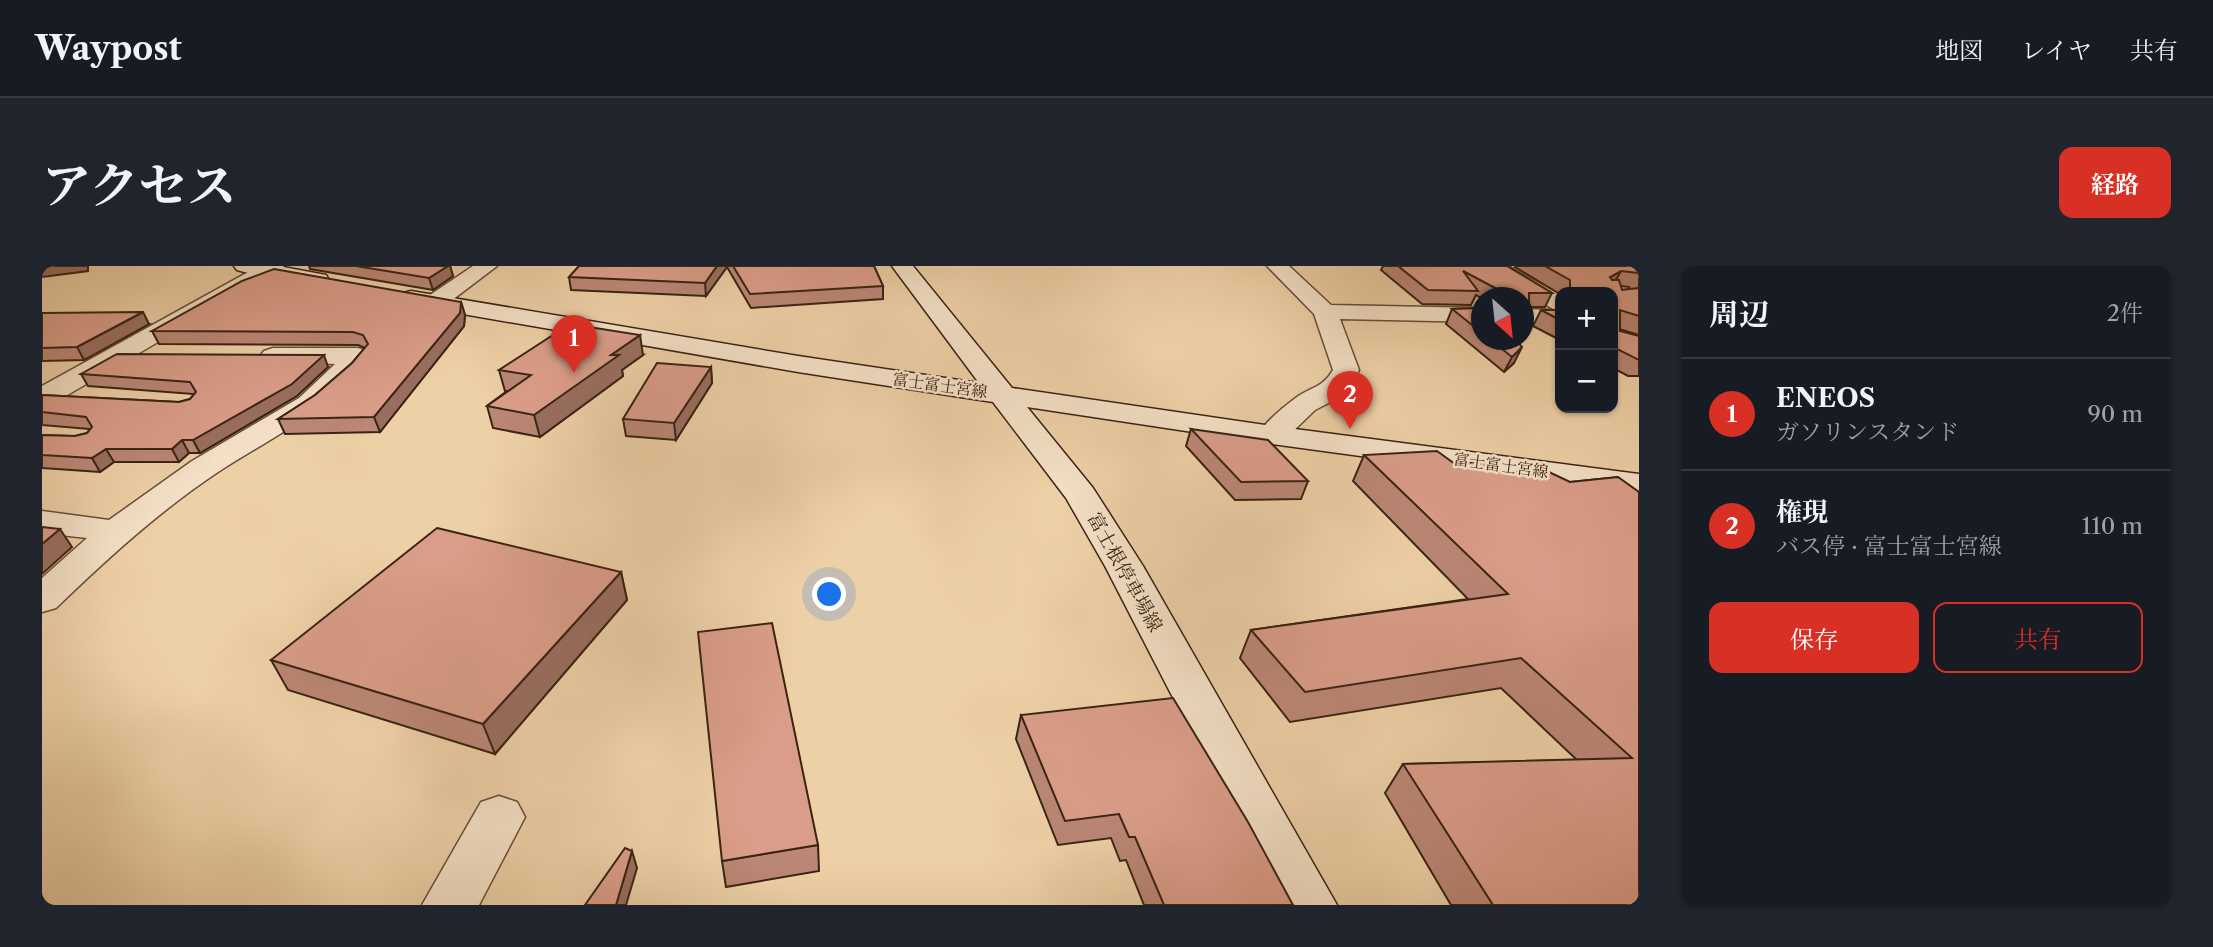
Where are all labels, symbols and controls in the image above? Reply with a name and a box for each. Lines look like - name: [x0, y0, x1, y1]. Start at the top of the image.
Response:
- text: Waypost: [35, 28, 182, 69]
- text: 地図: [1935, 36, 1983, 65]
- text: レイヤ: [2021, 36, 2092, 65]
- text: 共有: [2130, 36, 2178, 65]
- button: 経路: [2059, 147, 2171, 218]
- text: アクセス: [42, 155, 237, 216]
- north arrow: [1471, 287, 1534, 350]
- map controls: [1555, 287, 1618, 413]
- button: +: [1555, 287, 1618, 350]
- text: 周辺: [1709, 296, 1769, 333]
- text: 2件: [2107, 299, 2143, 327]
- pin: 1: [551, 315, 597, 373]
- button: −: [1555, 350, 1618, 413]
- street label: 富士富士宮線: [891, 368, 989, 402]
- pin: 2: [1327, 371, 1373, 429]
- text: ENEOS: [1776, 382, 1875, 414]
- text: 1: [1727, 400, 1737, 428]
- text: 90 m: [2087, 400, 2143, 428]
- text: ガソリンスタンド: [1776, 418, 1959, 446]
- street label: 富士富士宮線: [1452, 448, 1550, 482]
- text: 権現: [1776, 496, 1828, 528]
- street label: 富士根停車場線: [1083, 508, 1167, 636]
- text: 2: [1725, 512, 1739, 540]
- text: 110 m: [2082, 512, 2143, 540]
- text: バス停 · 富士富士宮線: [1776, 532, 2002, 560]
- your location: [812, 577, 846, 611]
- button: 保存: [1709, 602, 1919, 673]
- button: 共有: [1933, 602, 2143, 673]

